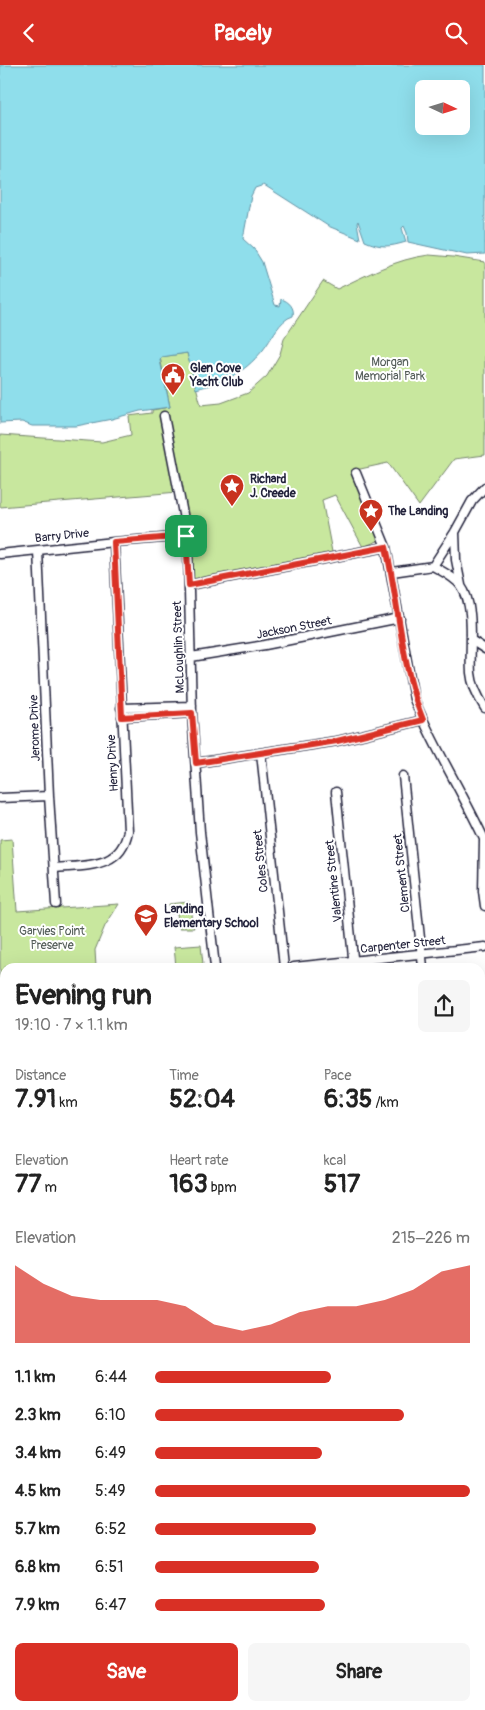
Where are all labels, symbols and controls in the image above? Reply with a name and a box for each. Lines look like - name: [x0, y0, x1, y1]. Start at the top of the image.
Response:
- icon: back: [15, 19, 43, 47]
- text: Pacely: [213, 19, 272, 47]
- icon: search: [442, 19, 470, 47]
- north arrow: [415, 80, 470, 135]
- map controls: [415, 80, 470, 135]
- park label: Morgan Memorial Park: [355, 355, 425, 384]
- place label: Glen Cove Yacht Club: [189, 361, 244, 390]
- public building icon: Glen Cove Yacht Club: [160, 362, 186, 396]
- place label: Richard J. Creede: [250, 472, 297, 501]
- place icon: Richard J. Creede: [219, 473, 245, 507]
- place icon: The Landing: [358, 498, 384, 532]
- place label: The Landing: [387, 504, 448, 519]
- pin: [165, 515, 207, 557]
- icon: arrive: [172, 522, 200, 550]
- street label: Barry Drive: [34, 526, 90, 546]
- street label: McLoughlin Street: [170, 600, 188, 694]
- street label: Jackson Street: [255, 613, 333, 643]
- street label: Jerome Drive: [26, 694, 44, 762]
- street label: Henry Drive: [104, 734, 122, 792]
- street label: Coles Street: [250, 829, 272, 893]
- street label: Clement Street: [390, 833, 414, 913]
- street label: Valentine Street: [322, 839, 346, 923]
- place label: Landing Elementary School: [164, 902, 259, 931]
- school or university icon: Landing Elementary School: [133, 903, 159, 937]
- park label: Garvies Point Preserve: [19, 924, 85, 953]
- street label: Carpenter Street: [360, 933, 446, 957]
- text: Evening run: [15, 978, 152, 1013]
- button: share: [418, 980, 470, 1032]
- text: 19:10 · 7 × 1.1 km: [15, 1015, 128, 1035]
- text: Distance: [15, 1067, 66, 1084]
- text: Time: [169, 1067, 199, 1084]
- text: Pace: [324, 1067, 351, 1084]
- text: 7.91: [15, 1084, 56, 1115]
- text: 52:04: [169, 1084, 235, 1115]
- text: 6:35: [324, 1084, 372, 1115]
- text: km: [56, 1094, 78, 1111]
- text: /km: [372, 1094, 399, 1111]
- text: Elevation: [15, 1152, 68, 1169]
- text: Heart rate: [169, 1152, 228, 1169]
- text: kcal: [324, 1152, 346, 1169]
- text: 77: [15, 1169, 41, 1200]
- text: 163: [169, 1169, 208, 1200]
- text: 517: [324, 1169, 360, 1200]
- text: m: [41, 1179, 57, 1196]
- text: bpm: [208, 1179, 237, 1196]
- text: Elevation: [15, 1228, 76, 1248]
- text: 215–226 m: [392, 1228, 470, 1248]
- text: 1.1 km: [15, 1367, 55, 1387]
- text: 6:44: [95, 1367, 127, 1387]
- text: 2.3 km: [15, 1405, 61, 1425]
- text: 6:10: [95, 1405, 126, 1425]
- text: 3.4 km: [15, 1443, 61, 1463]
- text: 6:49: [95, 1443, 126, 1463]
- text: 4.5 km: [15, 1481, 61, 1501]
- text: 5:49: [95, 1481, 125, 1501]
- text: 5.7 km: [15, 1519, 60, 1539]
- text: 6:52: [95, 1519, 126, 1539]
- text: 6.8 km: [15, 1557, 60, 1577]
- text: 6:51: [95, 1557, 124, 1577]
- text: 7.9 km: [15, 1595, 60, 1615]
- text: 6:47: [95, 1595, 126, 1615]
- button: Save: [15, 1643, 238, 1701]
- button: Share: [248, 1643, 470, 1701]

